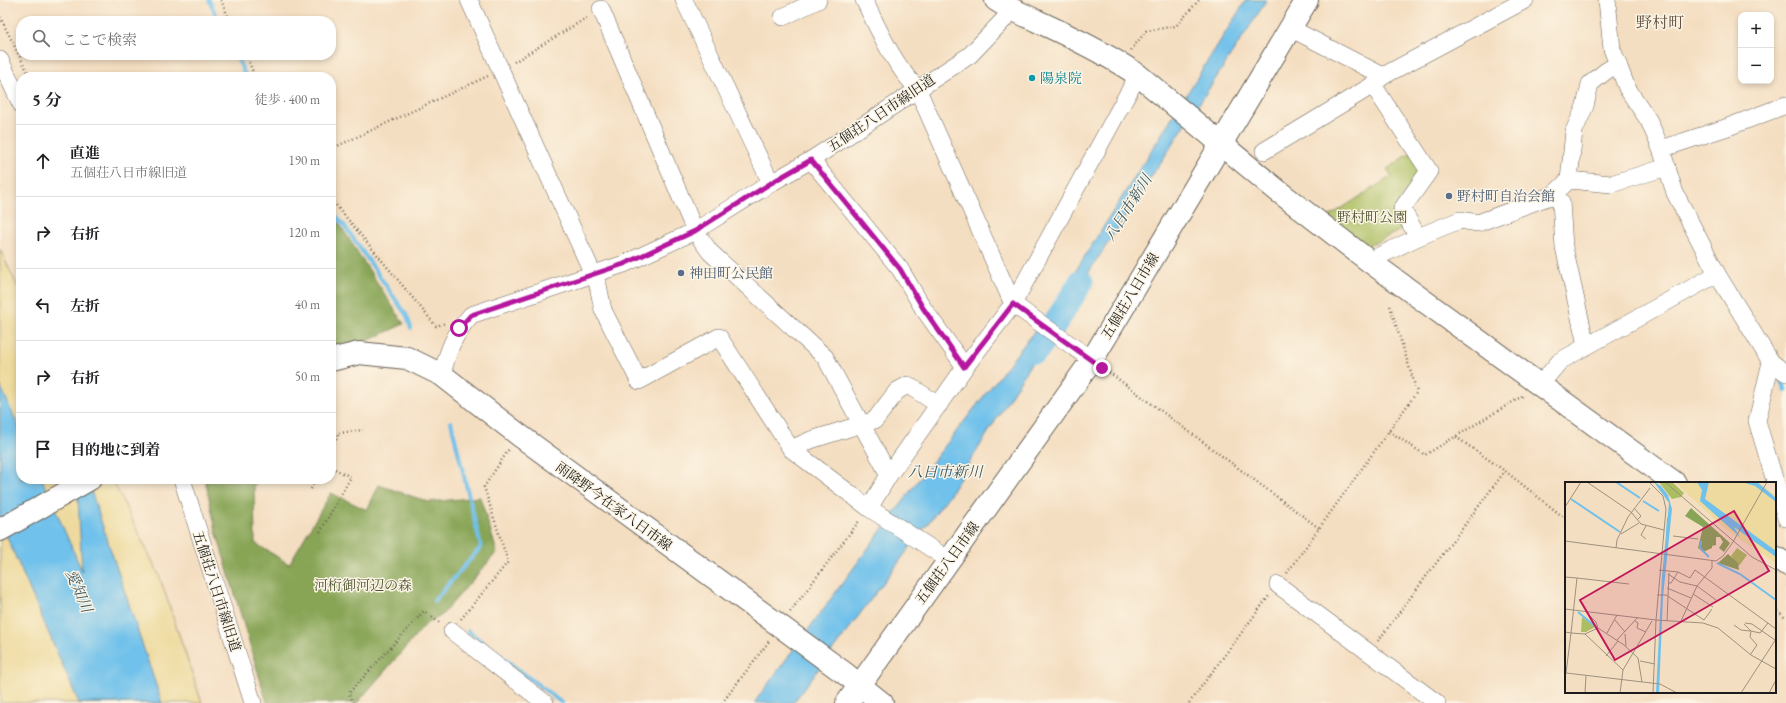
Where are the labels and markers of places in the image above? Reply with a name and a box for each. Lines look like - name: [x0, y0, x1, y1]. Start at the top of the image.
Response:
- place label: 陽泉院: [1040, 69, 1082, 87]
- marker: 陽泉院: [1027, 73, 1037, 83]
- place label: 野村町自治会館: [1457, 187, 1555, 205]
- marker: 野村町自治会館: [1444, 191, 1454, 201]
- place label: 神田町公民館: [689, 264, 773, 282]
- marker: 神田町公民館: [676, 268, 686, 278]

